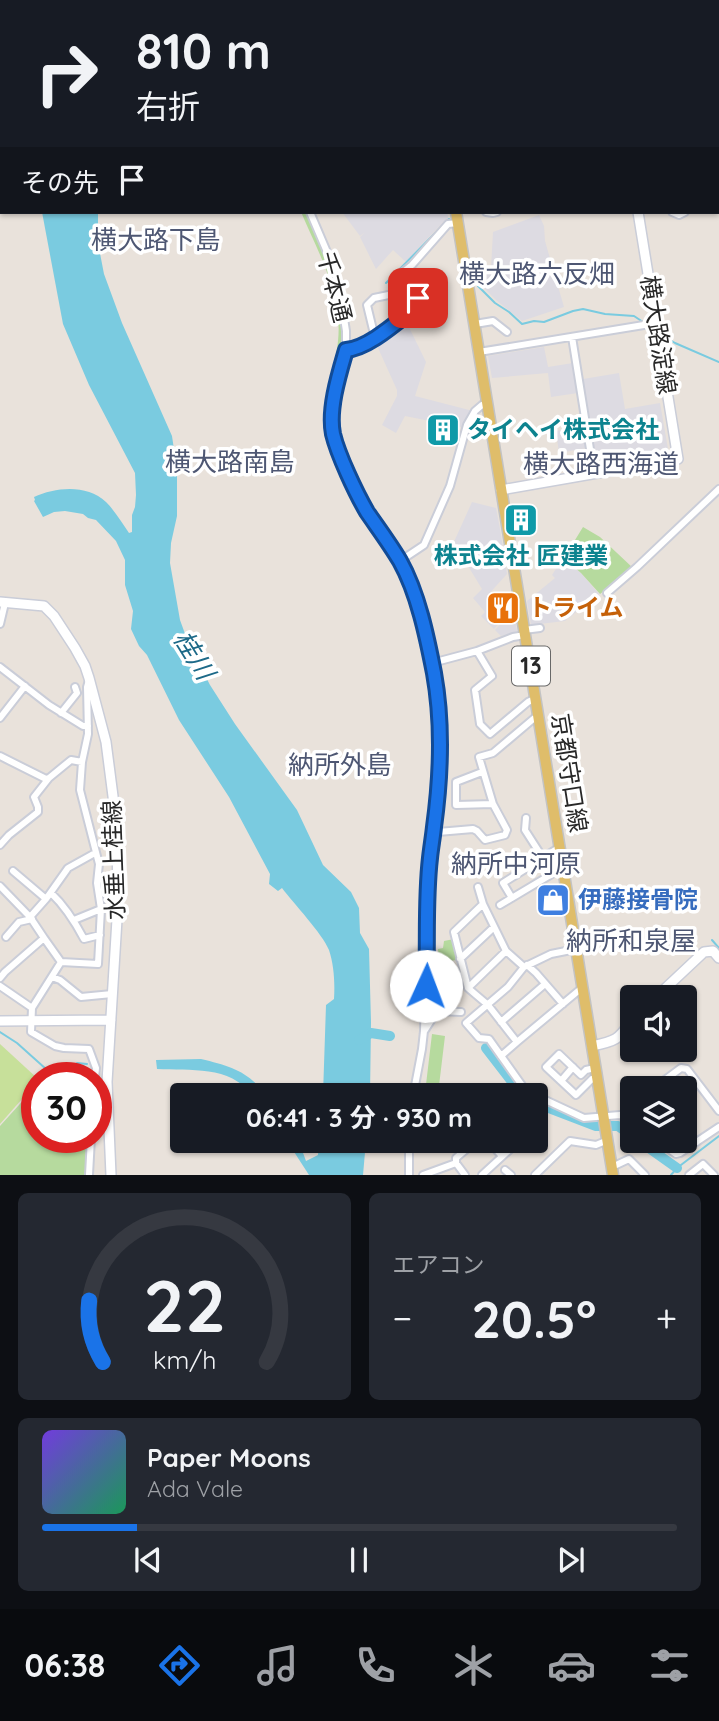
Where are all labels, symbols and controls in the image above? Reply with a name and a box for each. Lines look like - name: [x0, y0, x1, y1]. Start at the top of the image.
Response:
- text: 810 m: [136, 20, 271, 81]
- icon: right: [21, 28, 112, 119]
- text: 右折: [136, 86, 200, 126]
- icon: arrive: [113, 161, 151, 199]
- text: その先: [21, 166, 99, 199]
- district label: 横大路下島: [91, 223, 221, 256]
- street label: 千本通: [312, 248, 358, 325]
- district label: 横大路六反畑: [459, 257, 615, 290]
- pin: [388, 268, 448, 328]
- street label: 横大路淀線: [635, 273, 683, 396]
- icon: arrive: [399, 279, 437, 317]
- building icon: タイヘイ株式会社: [424, 411, 462, 449]
- place label: タイヘイ株式会社: [467, 414, 659, 444]
- district label: 横大路南島: [165, 445, 295, 478]
- district label: 横大路西海道: [523, 447, 679, 480]
- building icon: 株式会社 匠建業: [502, 501, 540, 539]
- place label: 株式会社 匠建業: [434, 540, 608, 570]
- restaurant icon: トライム: [484, 589, 522, 627]
- place label: トライム: [528, 592, 624, 622]
- water label: 桂川: [167, 624, 224, 688]
- road number: 13: [512, 646, 550, 686]
- street label: 京都守口線: [546, 711, 594, 834]
- district label: 納所外島: [288, 748, 392, 781]
- street label: 水垂上桂線: [96, 800, 130, 921]
- district label: 納所中河原: [451, 847, 581, 880]
- shop icon: 伊藤接骨院: [534, 881, 572, 919]
- place label: 伊藤接骨院: [578, 884, 698, 914]
- district label: 納所和泉屋: [566, 924, 696, 957]
- position arrow: [389, 949, 463, 1023]
- map controls: [620, 985, 697, 1153]
- button: sound: [620, 985, 697, 1062]
- speed limit sign: 30: [21, 1062, 112, 1153]
- button: layers: [620, 1076, 697, 1153]
- text: 06:41 · 3 分 · 930 m: [246, 1101, 472, 1134]
- text: エアコン: [393, 1250, 485, 1279]
- text: 22: [143, 1260, 226, 1351]
- text: 20.5°: [471, 1286, 596, 1351]
- text: −: [393, 1294, 412, 1342]
- text: +: [656, 1294, 677, 1342]
- text: km/h: [153, 1344, 216, 1375]
- text: Paper Moons: [147, 1441, 311, 1474]
- text: Ada Vale: [147, 1474, 243, 1503]
- icon: previous: [129, 1541, 167, 1579]
- icon: pause: [340, 1541, 378, 1579]
- icon: next: [552, 1541, 590, 1579]
- icon: directions: [155, 1641, 204, 1690]
- icon: music: [253, 1641, 302, 1690]
- icon: phone: [351, 1641, 400, 1690]
- icon: climate: [449, 1641, 498, 1690]
- icon: car: [547, 1641, 596, 1690]
- icon: filters: [645, 1641, 694, 1690]
- text: 06:38: [25, 1645, 105, 1685]

